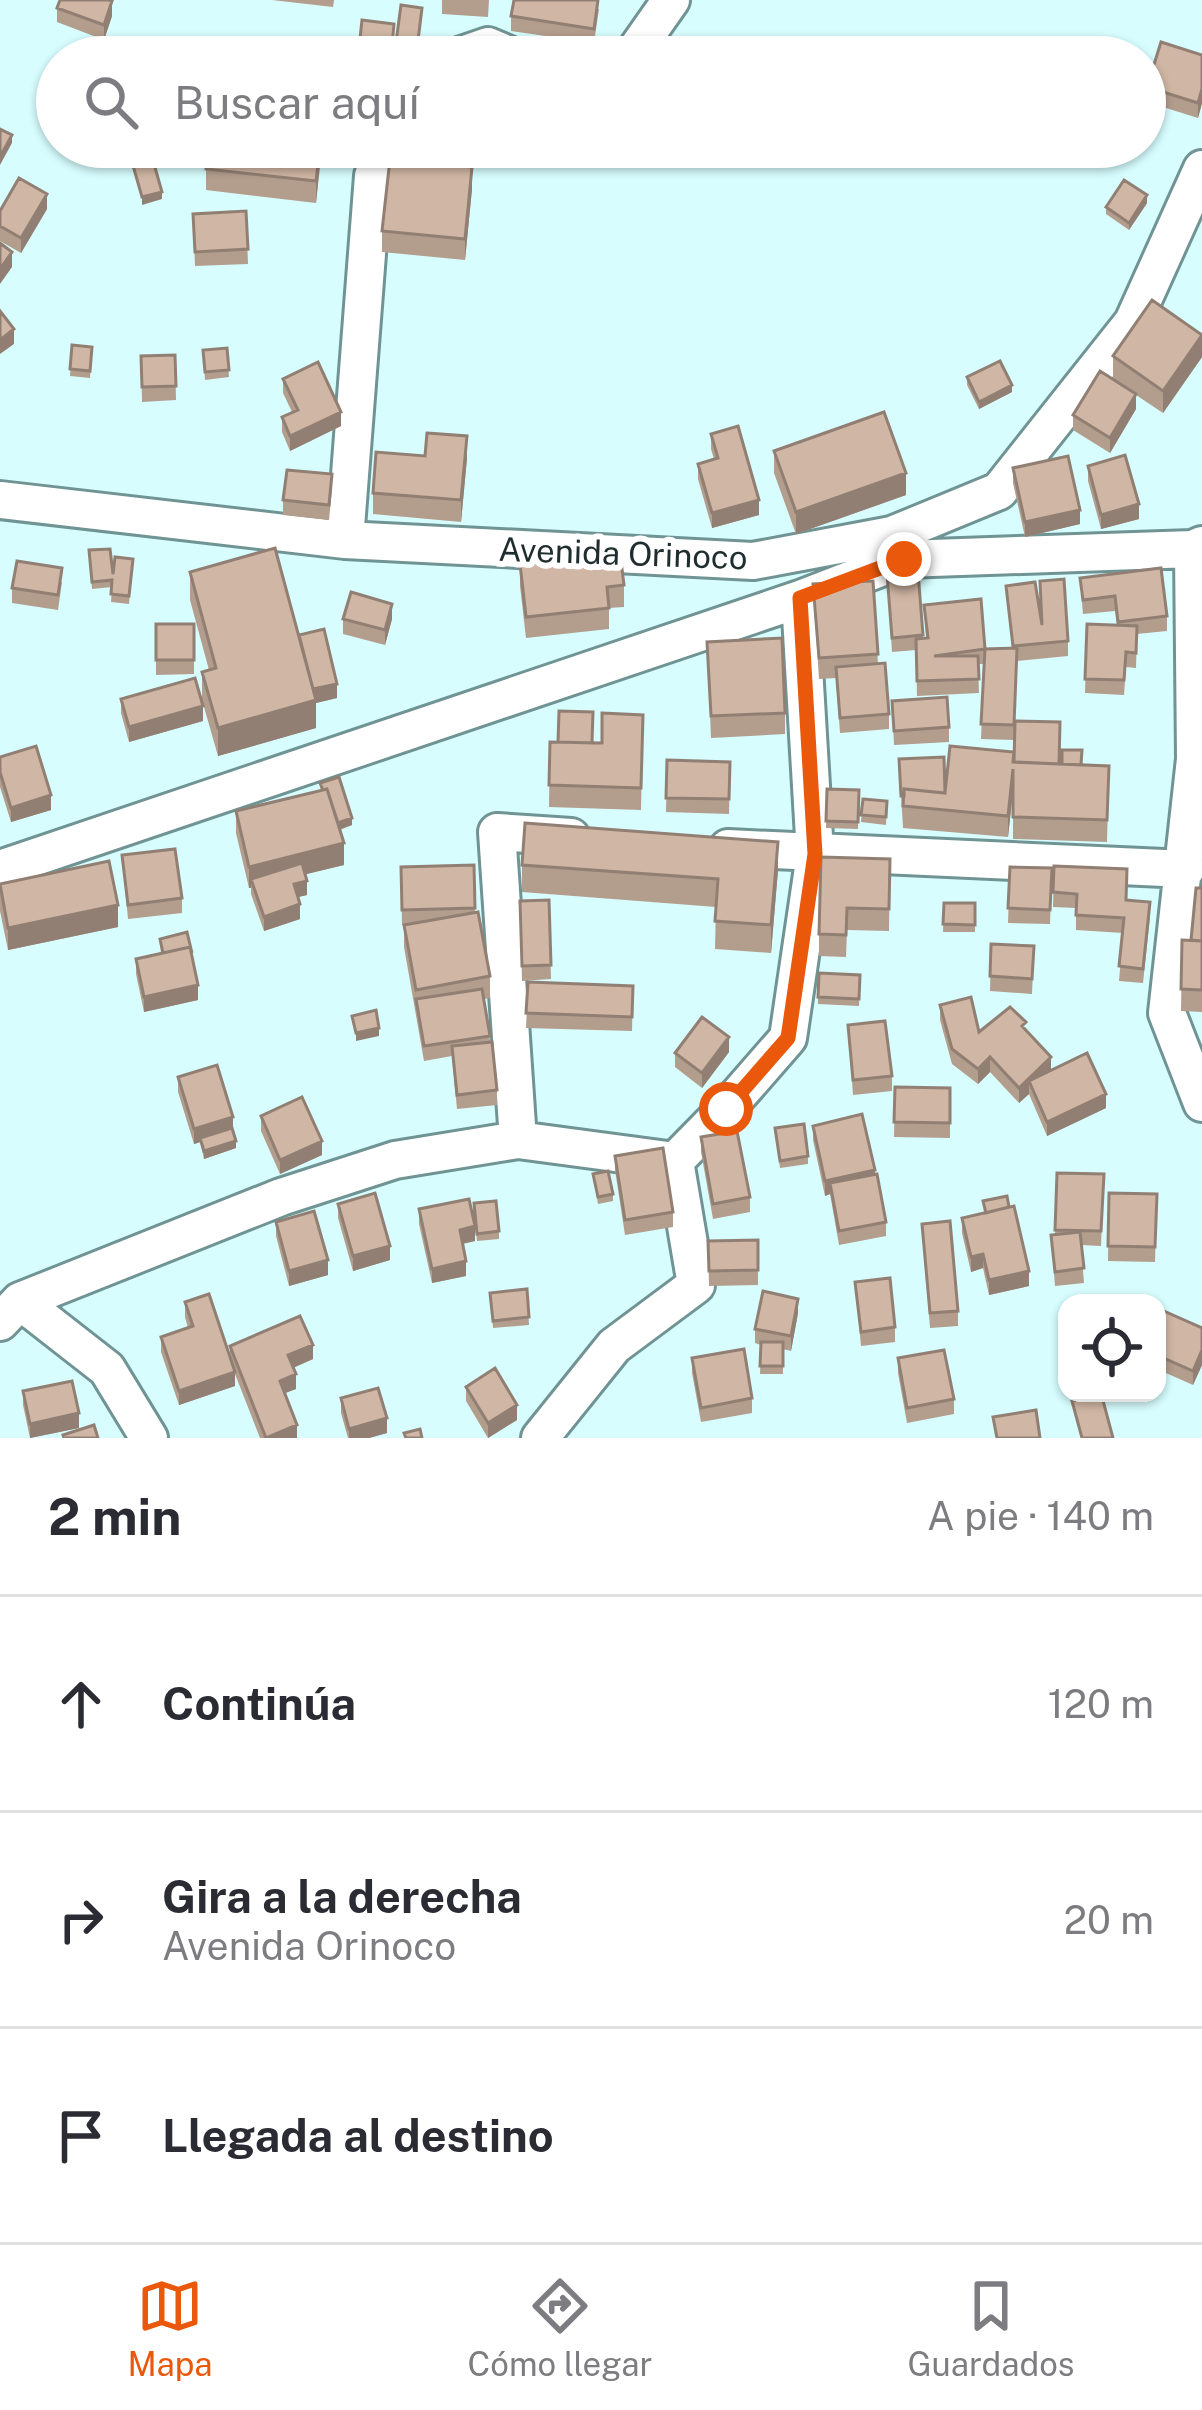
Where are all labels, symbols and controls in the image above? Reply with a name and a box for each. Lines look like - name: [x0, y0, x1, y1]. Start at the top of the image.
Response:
- search box: [36, 36, 1166, 168]
- icon: search: [78, 69, 144, 135]
- text: Buscar aquí: [174, 76, 420, 129]
- street label: Avenida Orinoco: [498, 530, 748, 576]
- route end: [877, 532, 931, 586]
- route start: [699, 1082, 753, 1136]
- map controls: [1058, 1294, 1166, 1402]
- button: locate: [1058, 1294, 1166, 1402]
- text: 2 min: [48, 1487, 182, 1546]
- text: A pie · 140 m: [927, 1493, 1154, 1539]
- icon: ahead: [48, 1671, 114, 1737]
- text: Continúa: [162, 1677, 356, 1730]
- text: 120 m: [1048, 1681, 1154, 1727]
- text: Gira a la derecha: [162, 1870, 522, 1923]
- icon: right: [48, 1887, 114, 1953]
- text: 20 m: [1064, 1897, 1154, 1943]
- text: Avenida Orinoco: [162, 1923, 456, 1969]
- icon: arrive: [48, 2103, 114, 2169]
- text: Llegada al destino: [162, 2109, 554, 2162]
- tab: Mapa: [128, 2273, 213, 2383]
- tab: Cómo llegar: [468, 2273, 652, 2383]
- tab: Guardados: [907, 2273, 1074, 2383]

